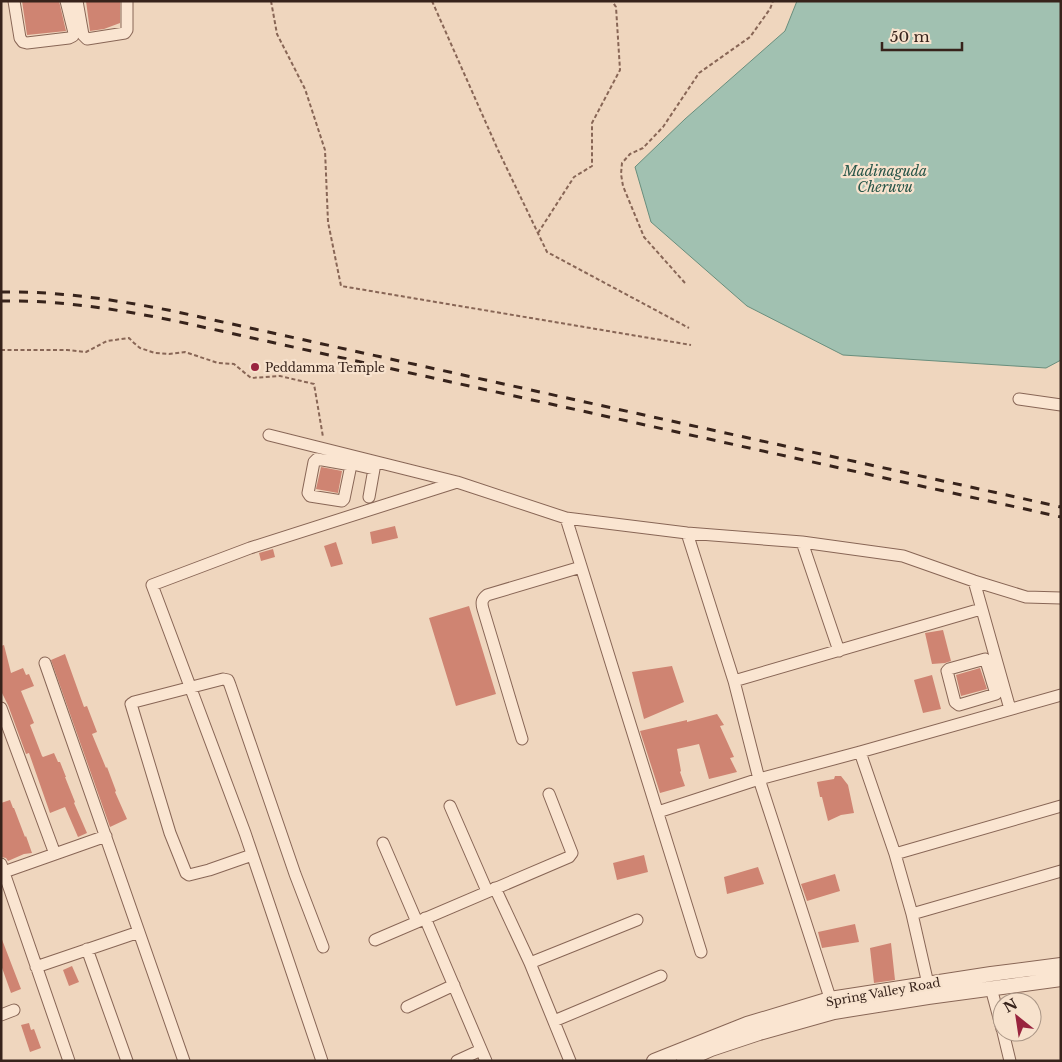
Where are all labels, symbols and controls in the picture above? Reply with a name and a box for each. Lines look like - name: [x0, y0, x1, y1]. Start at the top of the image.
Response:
- scale bar: [882, 20, 962, 52]
- text: 50 m: [890, 27, 930, 46]
- water label: Madinaguda Cheruvu: [842, 162, 927, 196]
- place label: Peddamma Temple: [265, 360, 385, 375]
- marker: Peddamma Temple: [249, 361, 261, 373]
- street label: Spring Valley Road: [825, 975, 941, 1009]
- north arrow: [992, 992, 1042, 1042]
- text: N: [1000, 995, 1021, 1017]

